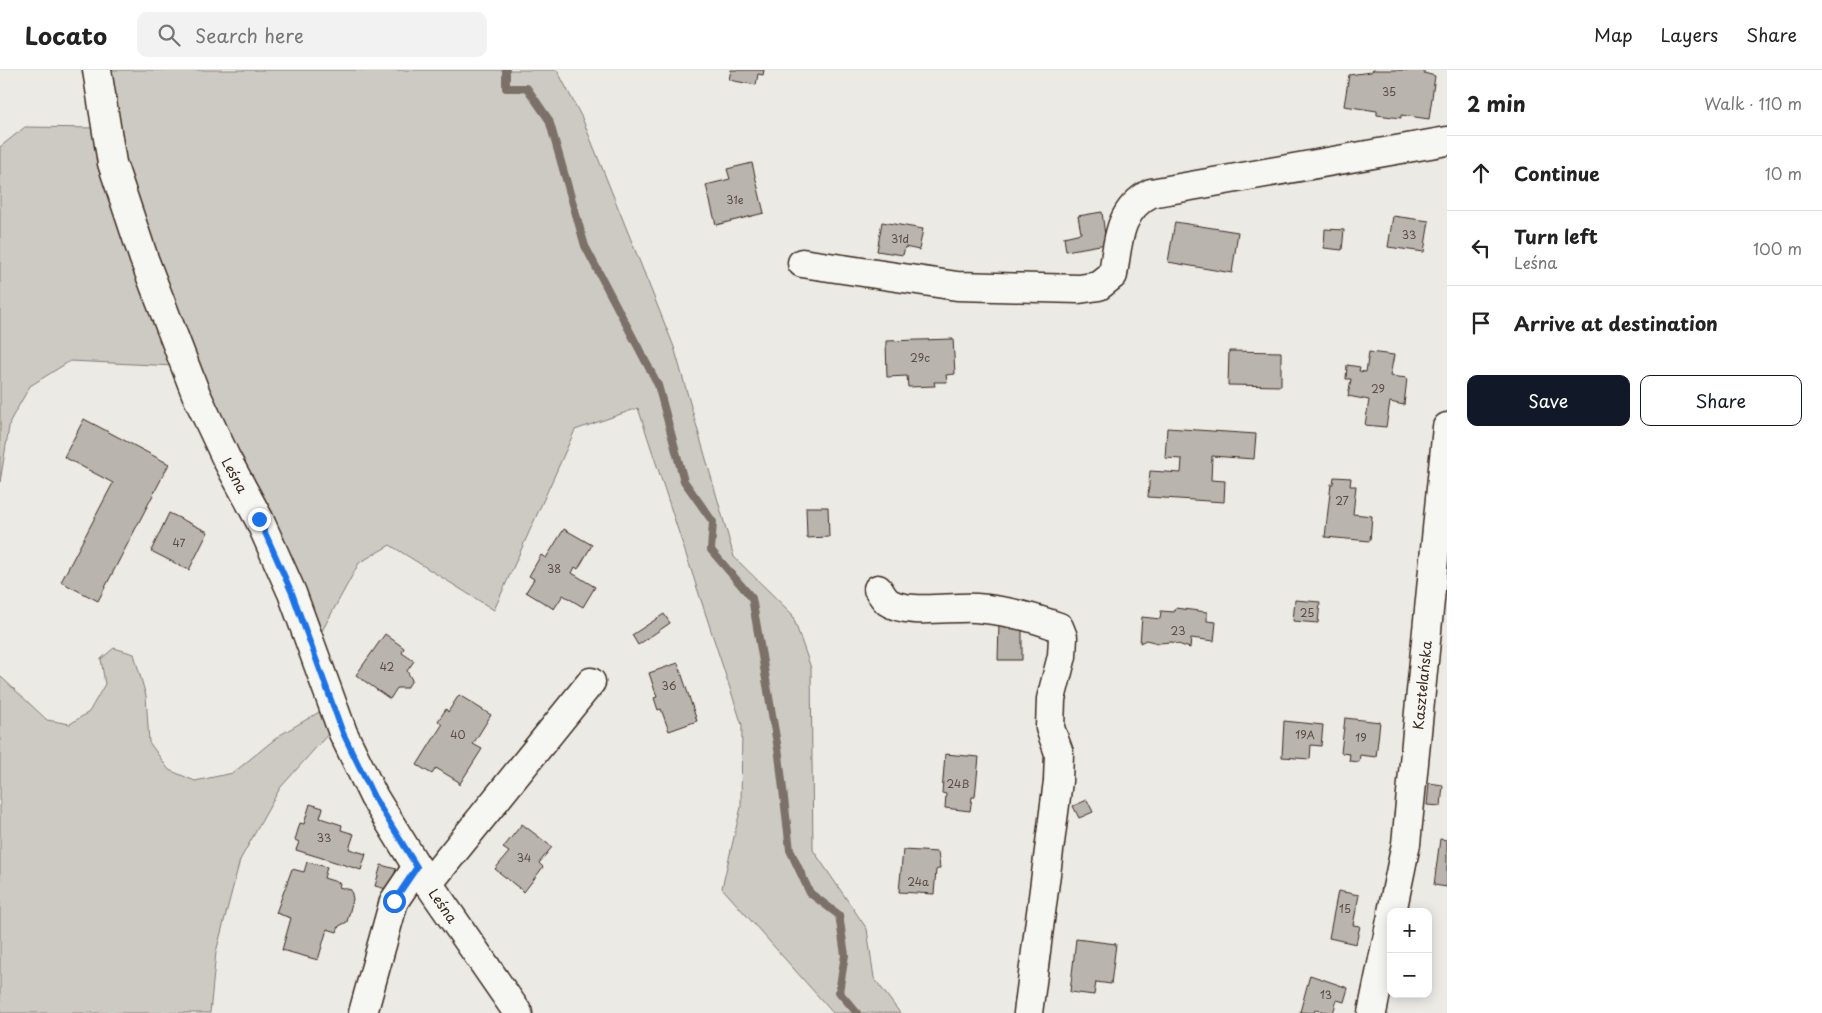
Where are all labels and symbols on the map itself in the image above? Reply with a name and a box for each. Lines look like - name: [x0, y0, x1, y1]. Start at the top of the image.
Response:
- house number: 35: [1382, 83, 1396, 100]
- house number: 31e: [726, 191, 744, 208]
- house number: 33: [1402, 226, 1416, 243]
- house number: 31d: [891, 230, 909, 247]
- house number: 29c: [910, 349, 930, 366]
- house number: 29: [1371, 380, 1385, 397]
- street label: Leśna: [217, 453, 254, 497]
- house number: 27: [1335, 492, 1349, 509]
- route end: [248, 508, 271, 531]
- house number: 47: [173, 534, 186, 551]
- house number: 38: [547, 560, 561, 577]
- house number: 25: [1300, 604, 1314, 621]
- house number: 23: [1171, 622, 1185, 639]
- street label: Kasztelańska: [1407, 639, 1436, 731]
- house number: 42: [380, 658, 395, 675]
- house number: 36: [662, 677, 677, 694]
- house number: 40: [450, 726, 466, 743]
- house number: 19A: [1295, 726, 1315, 743]
- house number: 19: [1355, 729, 1367, 746]
- house number: 24B: [947, 775, 969, 792]
- house number: 33: [317, 829, 331, 846]
- house number: 34: [517, 849, 531, 866]
- house number: 24a: [907, 873, 929, 890]
- street label: Leśna: [424, 884, 463, 927]
- route start: [383, 890, 406, 913]
- house number: 15: [1339, 900, 1351, 917]
- house number: 13: [1320, 986, 1332, 1003]

